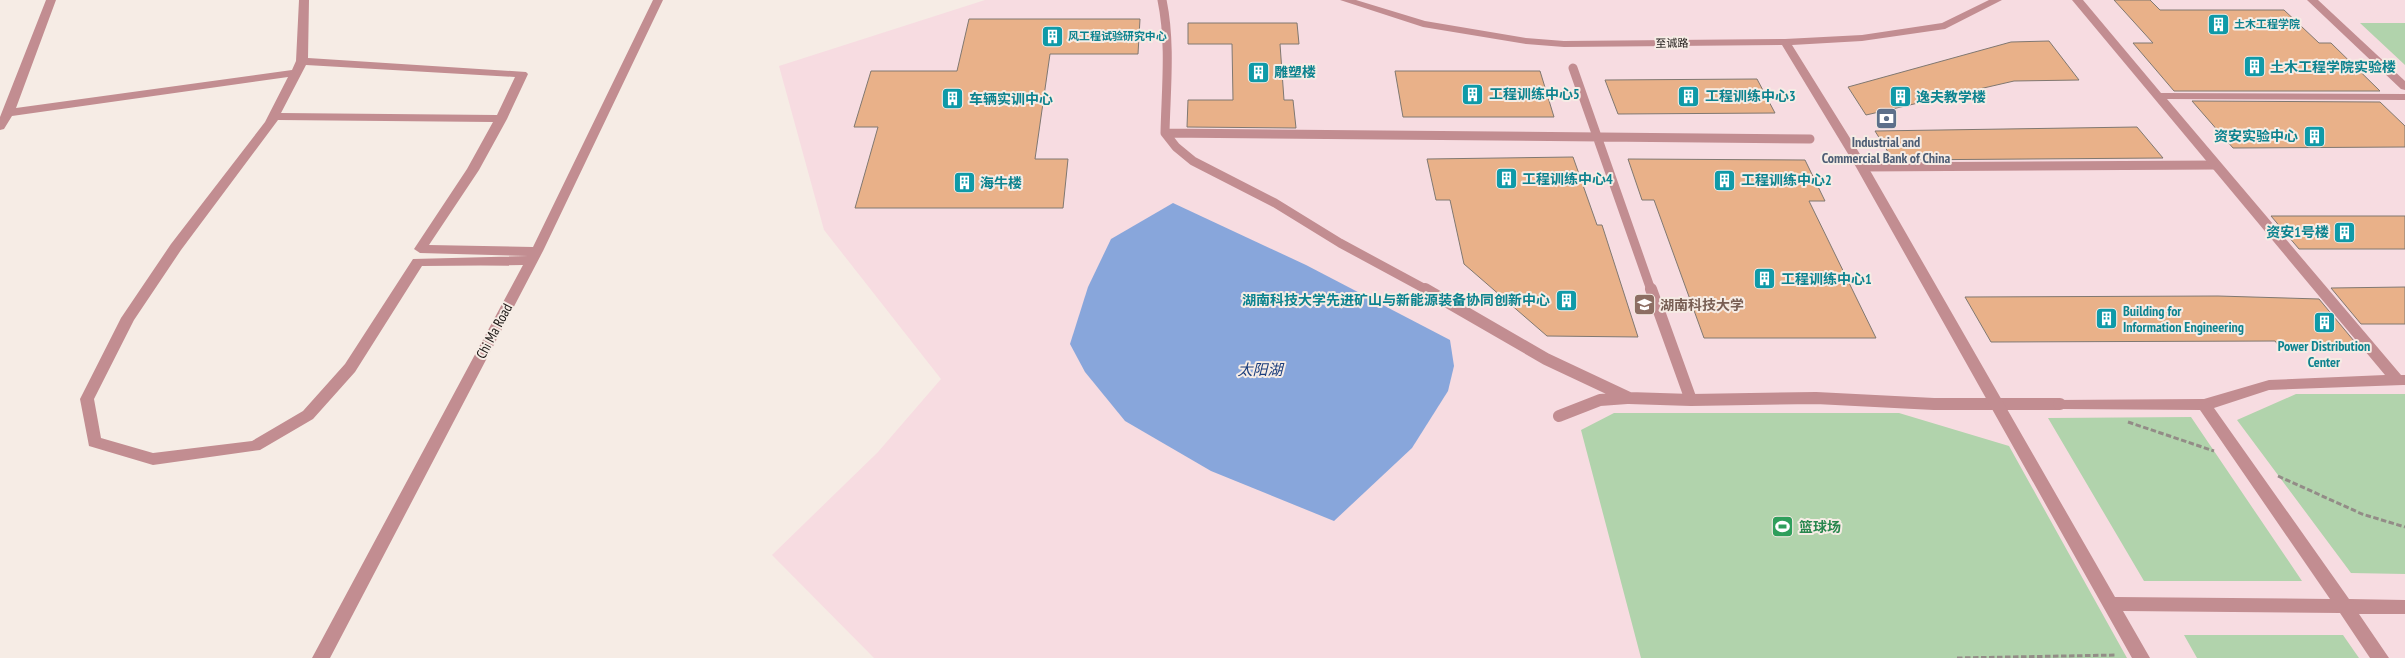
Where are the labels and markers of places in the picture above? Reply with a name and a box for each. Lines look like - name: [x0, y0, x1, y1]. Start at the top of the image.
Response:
- building icon: 土木工程学院: [2206, 12, 2230, 36]
- place label: 土木工程学院: [2234, 17, 2300, 31]
- building icon: 风工程试验研究中心: [1040, 24, 1064, 48]
- place label: 风工程试验研究中心: [1068, 29, 1167, 43]
- building icon: 土木工程学院实验楼: [2242, 55, 2266, 79]
- place label: 土木工程学院实验楼: [2270, 58, 2396, 76]
- building icon: 雕塑楼: [1246, 60, 1270, 84]
- place label: 雕塑楼: [1274, 63, 1316, 81]
- building icon: 工程训练中心5: [1461, 82, 1485, 106]
- building icon: 工程训练中心3: [1677, 84, 1701, 108]
- place label: 工程训练中心5: [1489, 85, 1580, 103]
- building icon: 逸夫教学楼: [1888, 85, 1912, 109]
- building icon: 车辆实训中心: [941, 87, 965, 111]
- place label: 工程训练中心3: [1705, 87, 1796, 105]
- place label: 逸夫教学楼: [1916, 88, 1986, 106]
- place label: 车辆实训中心: [969, 90, 1053, 108]
- bank icon: Industrial and Commercial Bank of China: [1874, 107, 1898, 131]
- building icon: 资安实验中心: [2302, 124, 2326, 148]
- place label: 资安实验中心: [2214, 127, 2298, 145]
- place label: Industrial and Commercial Bank of China: [1822, 133, 1951, 167]
- building icon: 工程训练中心4: [1494, 167, 1518, 191]
- building icon: 工程训练中心2: [1713, 168, 1737, 192]
- place label: 工程训练中心4: [1522, 170, 1613, 188]
- building icon: 海牛楼: [952, 171, 976, 195]
- place label: 工程训练中心2: [1741, 171, 1832, 189]
- place label: 海牛楼: [980, 174, 1022, 192]
- building icon: 资安1号楼: [2333, 220, 2357, 244]
- place label: 资安1号楼: [2266, 223, 2329, 241]
- building icon: 工程训练中心1: [1753, 267, 1777, 291]
- place label: 工程训练中心1: [1781, 270, 1872, 288]
- building icon: 湖南科技大学先进矿山与新能源装备协同创新中心: [1554, 288, 1578, 312]
- place label: 湖南科技大学先进矿山与新能源装备协同创新中心: [1242, 291, 1550, 309]
- school or university icon: 湖南科技大学: [1632, 293, 1656, 317]
- place label: 湖南科技大学: [1660, 296, 1744, 314]
- place label: Building for Information Engineering: [2123, 302, 2244, 336]
- building icon: Building for Information Engineering: [2095, 307, 2119, 331]
- building icon: Power Distribution Center: [2312, 311, 2336, 335]
- place label: Power Distribution Center: [2278, 337, 2370, 371]
- sports icon: 篮球场: [1771, 515, 1795, 539]
- place label: 篮球场: [1799, 518, 1841, 536]

